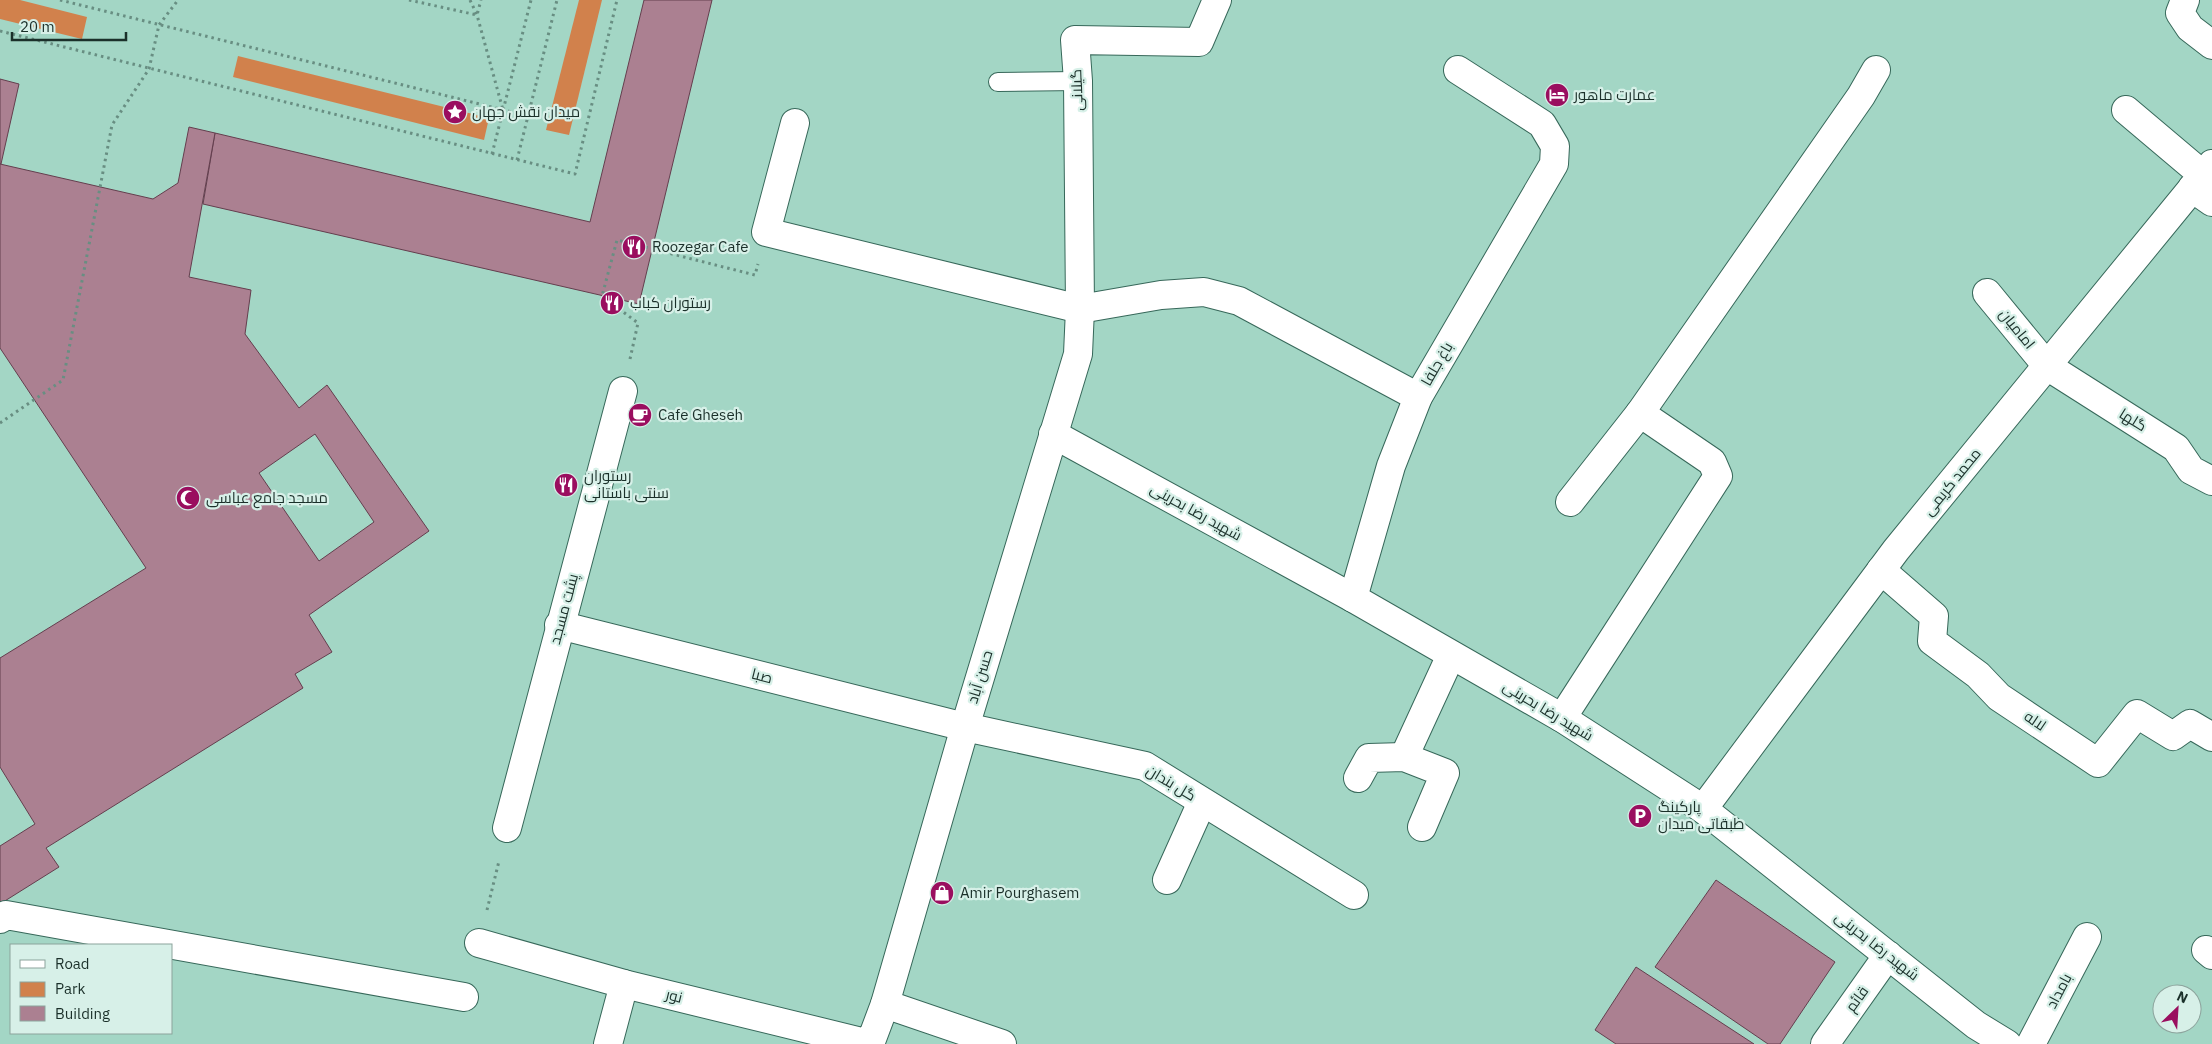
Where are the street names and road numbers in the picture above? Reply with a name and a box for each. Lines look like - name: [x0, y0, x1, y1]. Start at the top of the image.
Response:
- street label: گیلانی: [1066, 69, 1088, 111]
- street label: امامیان: [1995, 305, 2039, 353]
- street label: باغ جلفا: [1417, 339, 1458, 390]
- street label: گلها: [2115, 404, 2151, 436]
- street label: محمد کریمی: [1919, 444, 1985, 520]
- street label: شهید رضا بحرینی: [1147, 479, 1245, 545]
- street label: پشت مسجد: [545, 571, 583, 647]
- street label: حسن آباد: [962, 648, 998, 706]
- street label: صبا: [750, 664, 775, 687]
- street label: شهید رضا بحرینی: [1499, 676, 1597, 746]
- street label: لاله: [2021, 706, 2050, 735]
- street label: گل بندان: [1142, 760, 1200, 806]
- street label: شهید رضا بحرینی: [1831, 907, 1923, 985]
- street label: بامداد: [2041, 970, 2076, 1012]
- street label: قائم: [1841, 982, 1873, 1016]
- street label: نور: [663, 984, 684, 1007]

